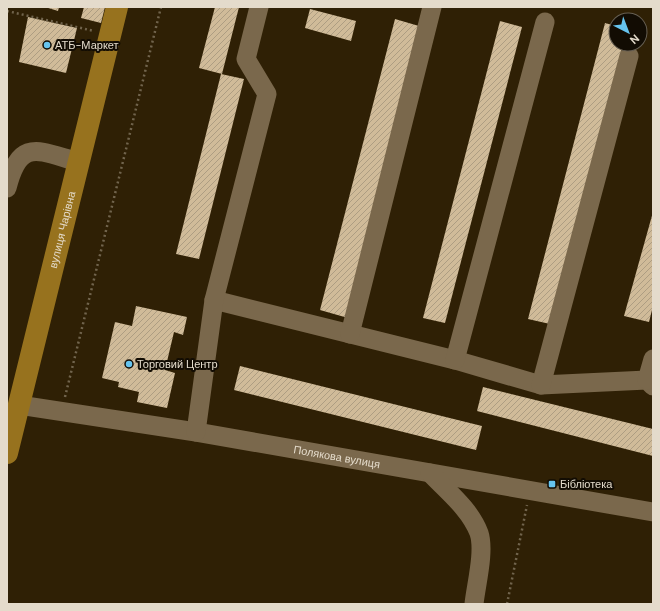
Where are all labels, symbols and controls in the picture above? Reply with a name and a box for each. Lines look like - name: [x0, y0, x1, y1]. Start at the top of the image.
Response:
- north arrow: [608, 12, 648, 52]
- text: N: [627, 32, 642, 47]
- place label: АТБ-Маркет: [55, 38, 119, 52]
- marker: АТБ-Маркет: [42, 40, 52, 50]
- street label: вулиця Чарівна: [46, 189, 79, 270]
- place label: Торговий Центр: [137, 357, 218, 371]
- marker: Торговий Центр: [124, 359, 134, 369]
- street label: Полякова вулиця: [292, 442, 381, 471]
- place label: Бібліотека: [560, 477, 613, 491]
- marker: Бібліотека: [547, 479, 557, 489]

